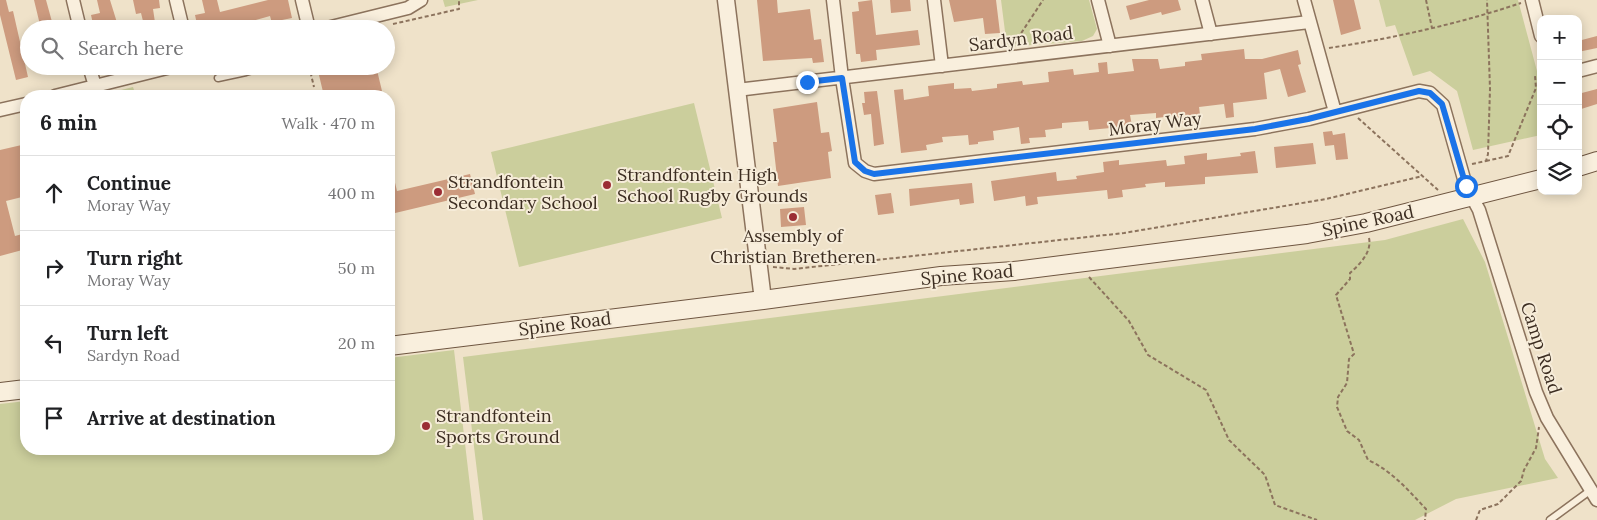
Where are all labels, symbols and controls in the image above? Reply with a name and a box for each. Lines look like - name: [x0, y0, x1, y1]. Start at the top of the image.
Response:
- map controls: [1537, 15, 1582, 195]
- button: +: [1537, 15, 1582, 60]
- search box: [20, 20, 395, 75]
- street label: Sardyn Road: [968, 21, 1075, 56]
- icon: search: [38, 34, 66, 62]
- text: Search here: [78, 36, 184, 60]
- button: −: [1537, 60, 1582, 105]
- route end: [796, 71, 819, 94]
- button: locate: [1537, 105, 1582, 150]
- street label: Moray Way: [1107, 106, 1203, 141]
- text: 6 min: [40, 109, 97, 136]
- text: Walk · 470 m: [282, 113, 375, 133]
- button: layers: [1537, 150, 1582, 195]
- place label: Strandfontein High School Rugby Grounds: [617, 163, 808, 207]
- place label: Strandfontein Secondary School: [448, 170, 598, 214]
- text: Continue: [87, 171, 171, 195]
- route start: [1455, 175, 1478, 198]
- icon: ahead: [40, 179, 68, 207]
- marker: Strandfontein High School Rugby Grounds: [601, 179, 613, 191]
- text: 400 m: [328, 183, 375, 203]
- marker: Strandfontein Secondary School: [432, 186, 444, 198]
- text: Moray Way: [87, 195, 170, 215]
- street label: Spine Road: [1320, 200, 1416, 241]
- marker: Assembly of Christian Bretheren: [787, 211, 799, 223]
- place label: Assembly of Christian Bretheren: [710, 224, 876, 268]
- text: Turn right: [87, 246, 183, 270]
- icon: right: [40, 254, 68, 282]
- text: 50 m: [338, 258, 375, 278]
- street label: Spine Road: [920, 259, 1015, 290]
- text: Moray Way: [87, 270, 170, 290]
- street label: Camp Road: [1516, 299, 1567, 397]
- street label: Spine Road: [517, 306, 613, 341]
- text: Turn left: [87, 321, 168, 345]
- icon: left: [40, 329, 68, 357]
- text: 20 m: [338, 333, 375, 353]
- text: Sardyn Road: [87, 345, 180, 365]
- icon: arrive: [40, 404, 68, 432]
- place label: Strandfontein Sports Ground: [436, 404, 560, 448]
- text: Arrive at destination: [87, 406, 276, 430]
- marker: Strandfontein Sports Ground: [420, 420, 432, 432]

